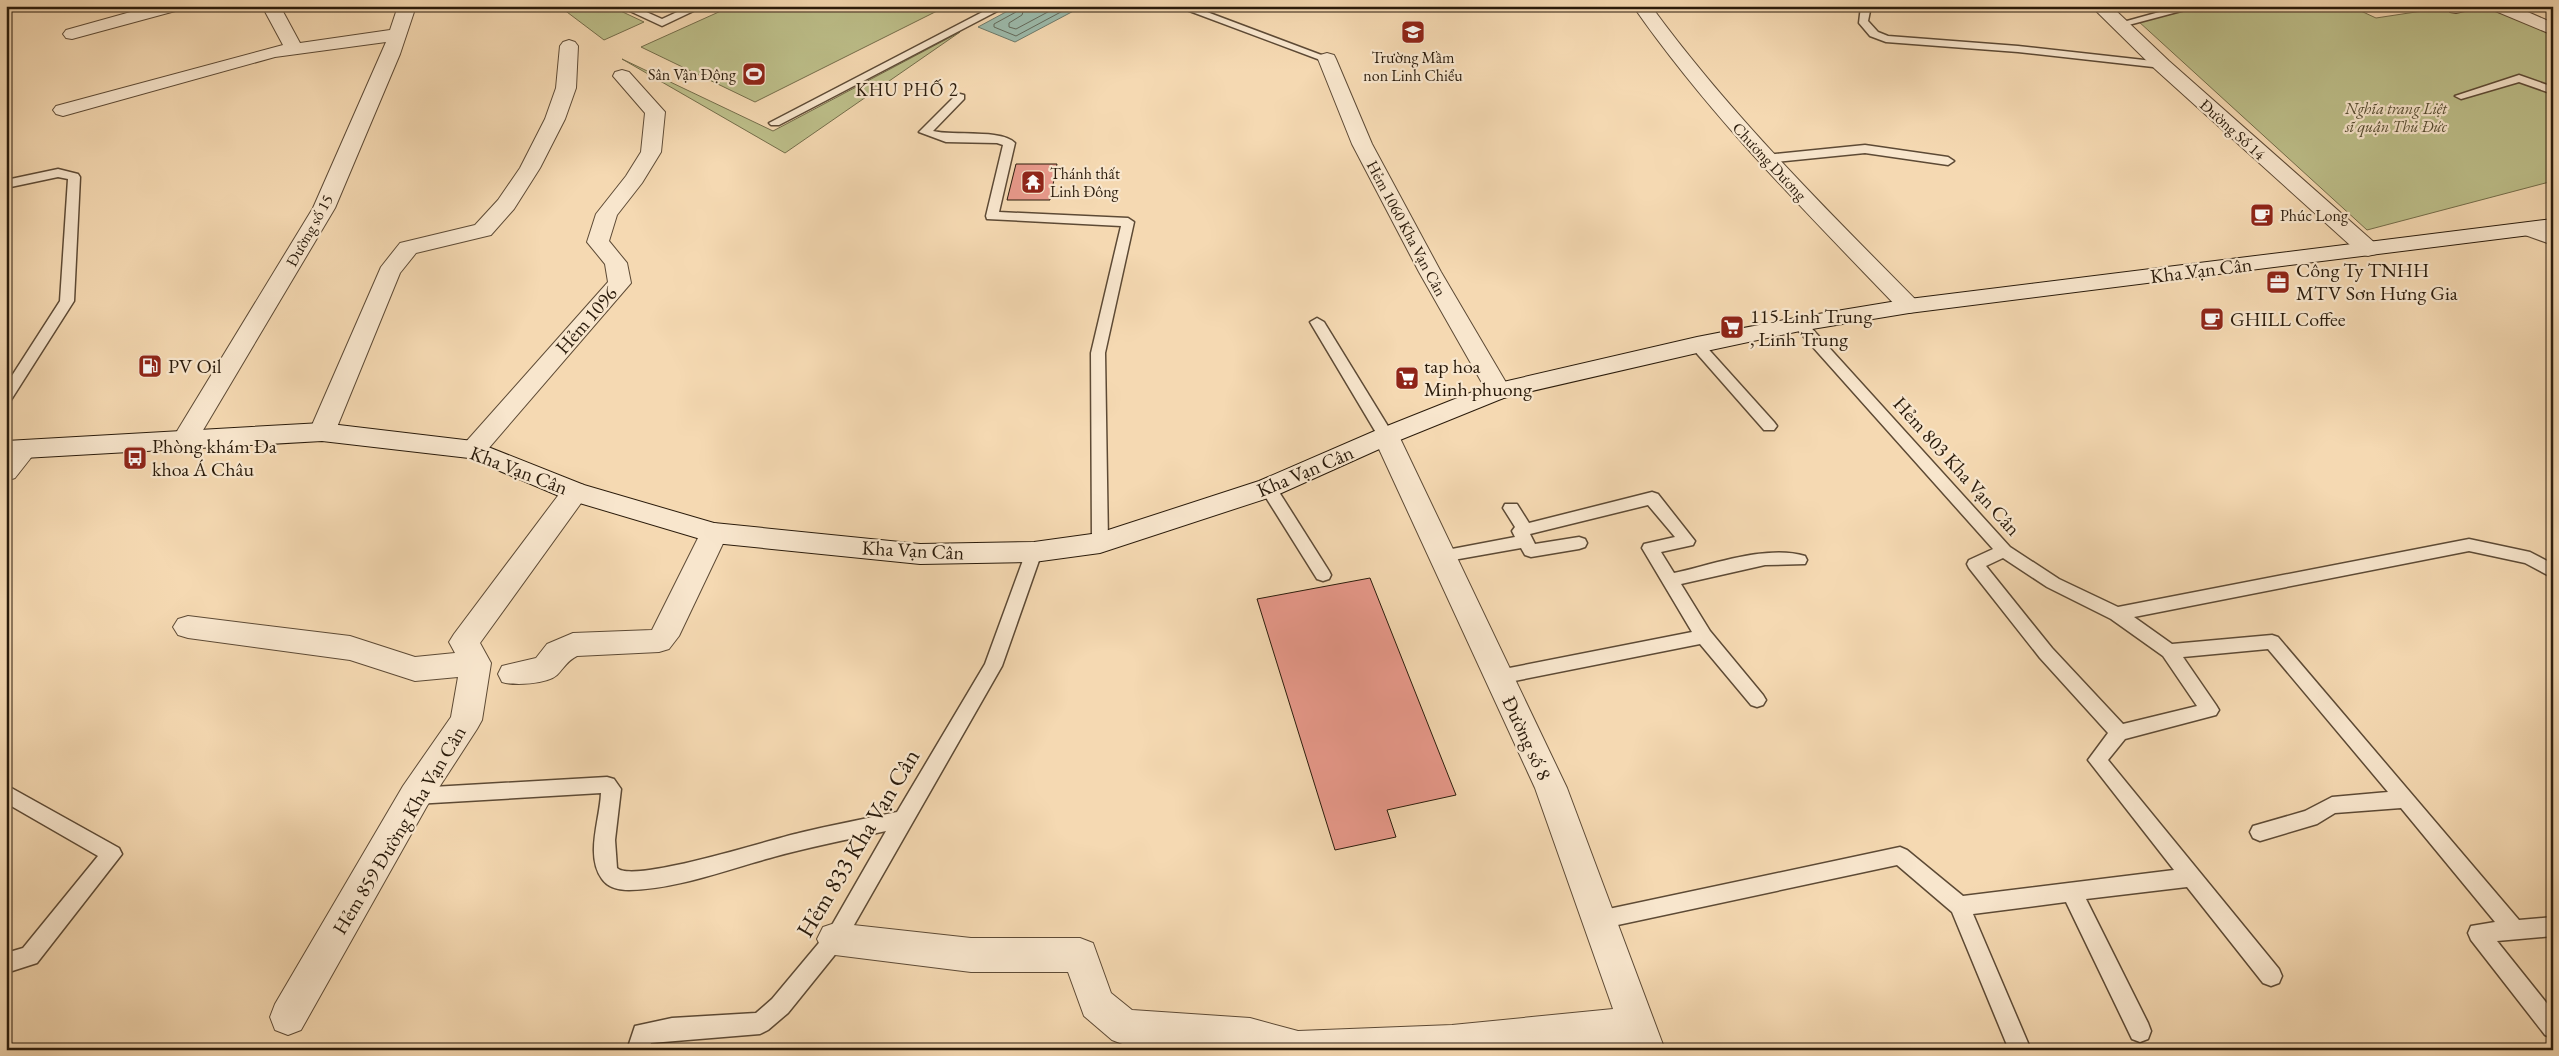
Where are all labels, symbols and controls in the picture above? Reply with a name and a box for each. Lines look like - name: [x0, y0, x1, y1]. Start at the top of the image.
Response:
- school or university icon: Trường Mầm non Linh Chiểu: [1400, 19, 1426, 45]
- place label: Trường Mầm non Linh Chiểu: [1363, 47, 1463, 86]
- sports icon: Sân Vận Động: [741, 61, 767, 87]
- place label: Sân Vận Động: [648, 64, 737, 85]
- district label: KHU PHỐ 2: [855, 78, 959, 101]
- street label: Đường Số 14: [2195, 94, 2270, 165]
- park label: Nghĩa trang Liệt sĩ quận Thủ Đức: [2344, 98, 2448, 138]
- street label: Chương Dương: [1728, 118, 1812, 206]
- street label: Hẻm 1060 Kha Vạn Cân: [1362, 157, 1451, 300]
- place label: Thánh thất Linh Đông: [1050, 163, 1120, 202]
- temple icon: Thánh thất Linh Đông: [1020, 169, 1046, 195]
- street label: Đường số 15: [281, 190, 338, 270]
- cafe icon: Phúc Long: [2249, 202, 2275, 228]
- place label: Phúc Long: [2280, 205, 2349, 226]
- street label: Kha Vạn Cân: [2148, 251, 2254, 289]
- place label: Công Ty TNHH MTV Sơn Hưng Gia: [2296, 257, 2458, 306]
- office icon: Công Ty TNHH MTV Sơn Hưng Gia: [2265, 269, 2291, 295]
- street label: Hẻm 1096: [549, 280, 623, 359]
- place label: 115 Linh Trung , Linh Trung: [1750, 303, 1872, 352]
- cafe icon: GHILL Coffee: [2199, 306, 2225, 332]
- place label: GHILL Coffee: [2230, 306, 2346, 332]
- supermarket icon: 115 Linh Trung , Linh Trung: [1719, 314, 1745, 340]
- fuel station icon: PV Oil: [137, 353, 163, 379]
- place label: PV Oil: [168, 353, 222, 379]
- place label: tap hoa Minh phuong: [1424, 353, 1532, 402]
- supermarket icon: tap hoa Minh phuong: [1394, 365, 1420, 391]
- street label: Hẻm 803 Kha Vạn Cân: [1887, 391, 2027, 542]
- place label: Phòng khám Đa khoa Á Châu: [152, 433, 277, 482]
- street label: Kha Vạn Cân: [466, 439, 572, 501]
- street label: Kha Vạn Cân: [1253, 439, 1358, 503]
- bus stop icon: Phòng khám Đa khoa Á Châu: [122, 445, 148, 471]
- street label: Kha Vạn Cân: [861, 534, 965, 566]
- street label: Đường số 8: [1496, 692, 1558, 784]
- street label: Hẻm 859 Đường Kha Vạn Cân: [326, 721, 472, 939]
- street label: Hẻm 833 Kha Vạn Cân: [789, 742, 926, 943]

